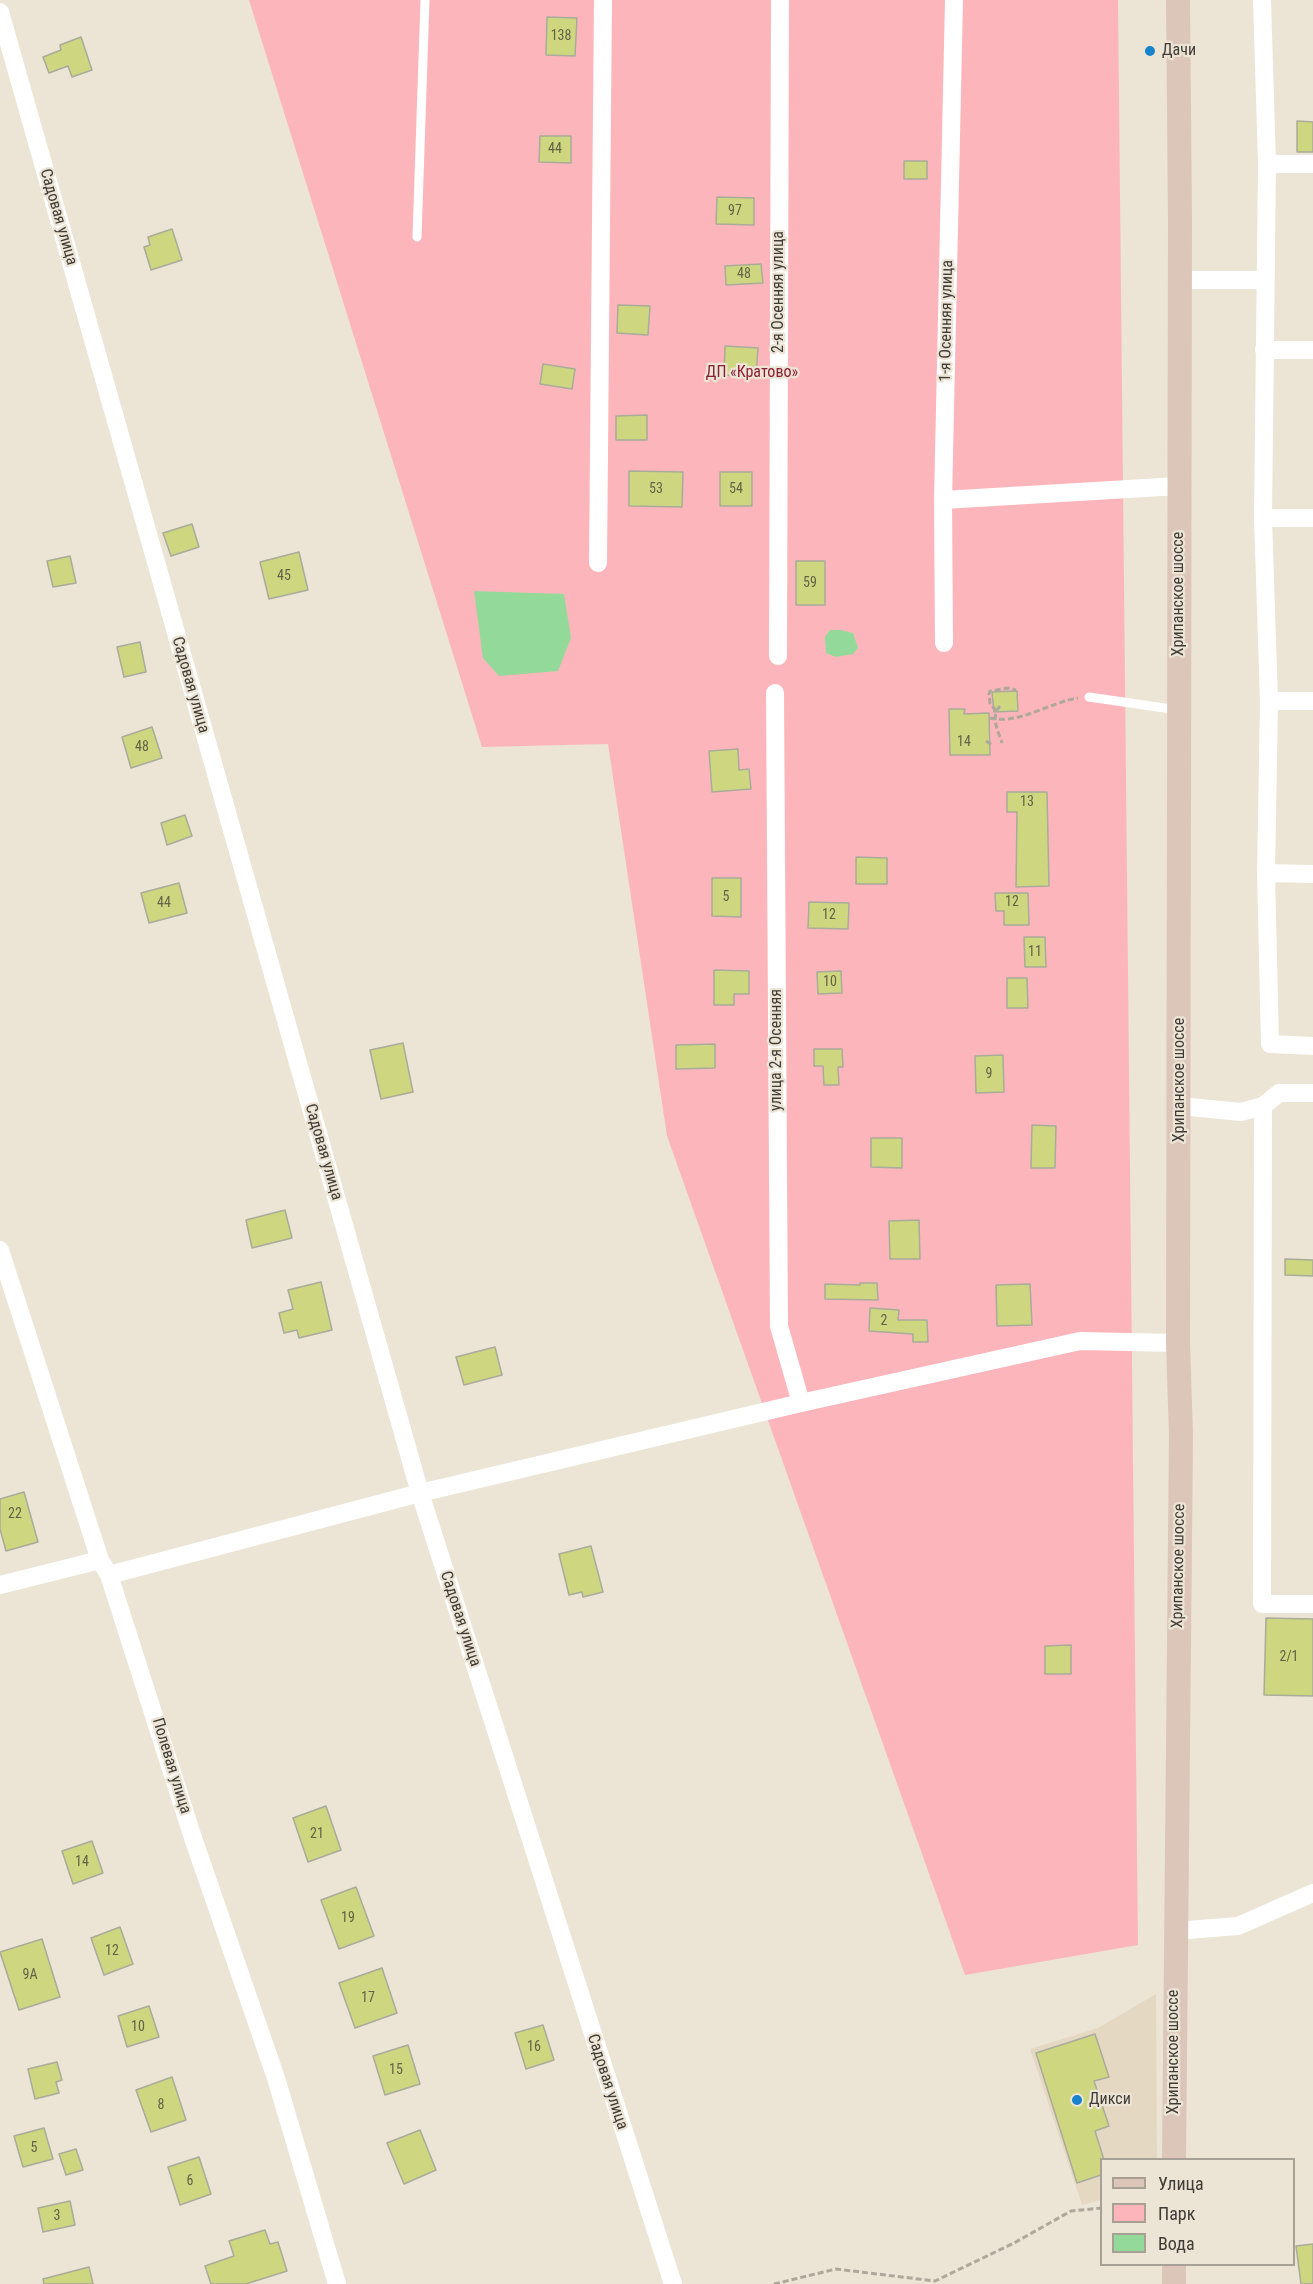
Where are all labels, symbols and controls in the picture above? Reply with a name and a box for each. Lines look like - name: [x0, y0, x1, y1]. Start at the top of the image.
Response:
- house number: 138: [551, 28, 571, 44]
- place label: Дачи: [1162, 41, 1196, 61]
- marker: Дачи: [1143, 44, 1157, 58]
- house number: 44: [548, 141, 562, 157]
- street label: Садовая улица: [35, 167, 81, 267]
- house number: 97: [728, 203, 742, 219]
- street label: 2-я Осенняя улица: [769, 231, 789, 353]
- street label: 1-я Осенняя улица: [936, 260, 958, 382]
- house number: 48: [737, 266, 751, 282]
- park label: ДП «Кратово»: [706, 363, 798, 383]
- house number: 53: [649, 481, 663, 497]
- house number: 54: [729, 481, 743, 497]
- street label: Хрипанское шоссе: [1169, 532, 1189, 656]
- house number: 45: [277, 568, 291, 584]
- house number: 59: [803, 575, 817, 591]
- street label: Садовая улица: [167, 635, 213, 735]
- house number: 14: [957, 734, 971, 750]
- house number: 48: [135, 739, 149, 755]
- house number: 13: [1020, 794, 1034, 810]
- house number: 5: [723, 889, 729, 905]
- house number: 12: [1005, 894, 1019, 910]
- house number: 44: [157, 895, 171, 911]
- house number: 12: [822, 907, 836, 923]
- house number: 11: [1028, 944, 1042, 960]
- house number: 10: [823, 974, 837, 990]
- street label: улица 2-я Осенняя: [767, 989, 787, 1111]
- street label: Хрипанское шоссе: [1170, 1018, 1190, 1142]
- house number: 9: [986, 1066, 992, 1082]
- street label: Садовая улица: [300, 1102, 346, 1202]
- house number: 2: [881, 1313, 887, 1329]
- street label: Хрипанское шоссе: [1168, 1504, 1190, 1628]
- house number: 22: [8, 1506, 22, 1522]
- street label: Садовая улица: [436, 1569, 484, 1669]
- house number: 2/1: [1279, 1649, 1299, 1665]
- street label: Полевая улица: [147, 1716, 195, 1816]
- house number: 21: [310, 1826, 324, 1842]
- house number: 14: [75, 1854, 89, 1870]
- house number: 19: [341, 1910, 355, 1926]
- house number: 12: [105, 1943, 119, 1959]
- house number: 9А: [23, 1967, 37, 1983]
- house number: 17: [361, 1990, 375, 2006]
- street label: Хрипанское шоссе: [1164, 1990, 1184, 2114]
- house number: 10: [131, 2019, 145, 2035]
- street label: Садовая улица: [583, 2032, 631, 2132]
- house number: 16: [527, 2039, 541, 2055]
- house number: 15: [389, 2062, 403, 2078]
- place label: Дикси: [1089, 2090, 1131, 2110]
- marker: Дикси: [1070, 2093, 1084, 2107]
- house number: 8: [158, 2097, 164, 2113]
- house number: 5: [31, 2140, 37, 2156]
- legend: [1100, 2158, 1295, 2266]
- house number: 6: [187, 2173, 193, 2189]
- text: Улица: [1158, 2173, 1204, 2194]
- text: Парк: [1158, 2203, 1195, 2224]
- house number: 3: [54, 2208, 60, 2224]
- text: Вода: [1158, 2233, 1195, 2254]

